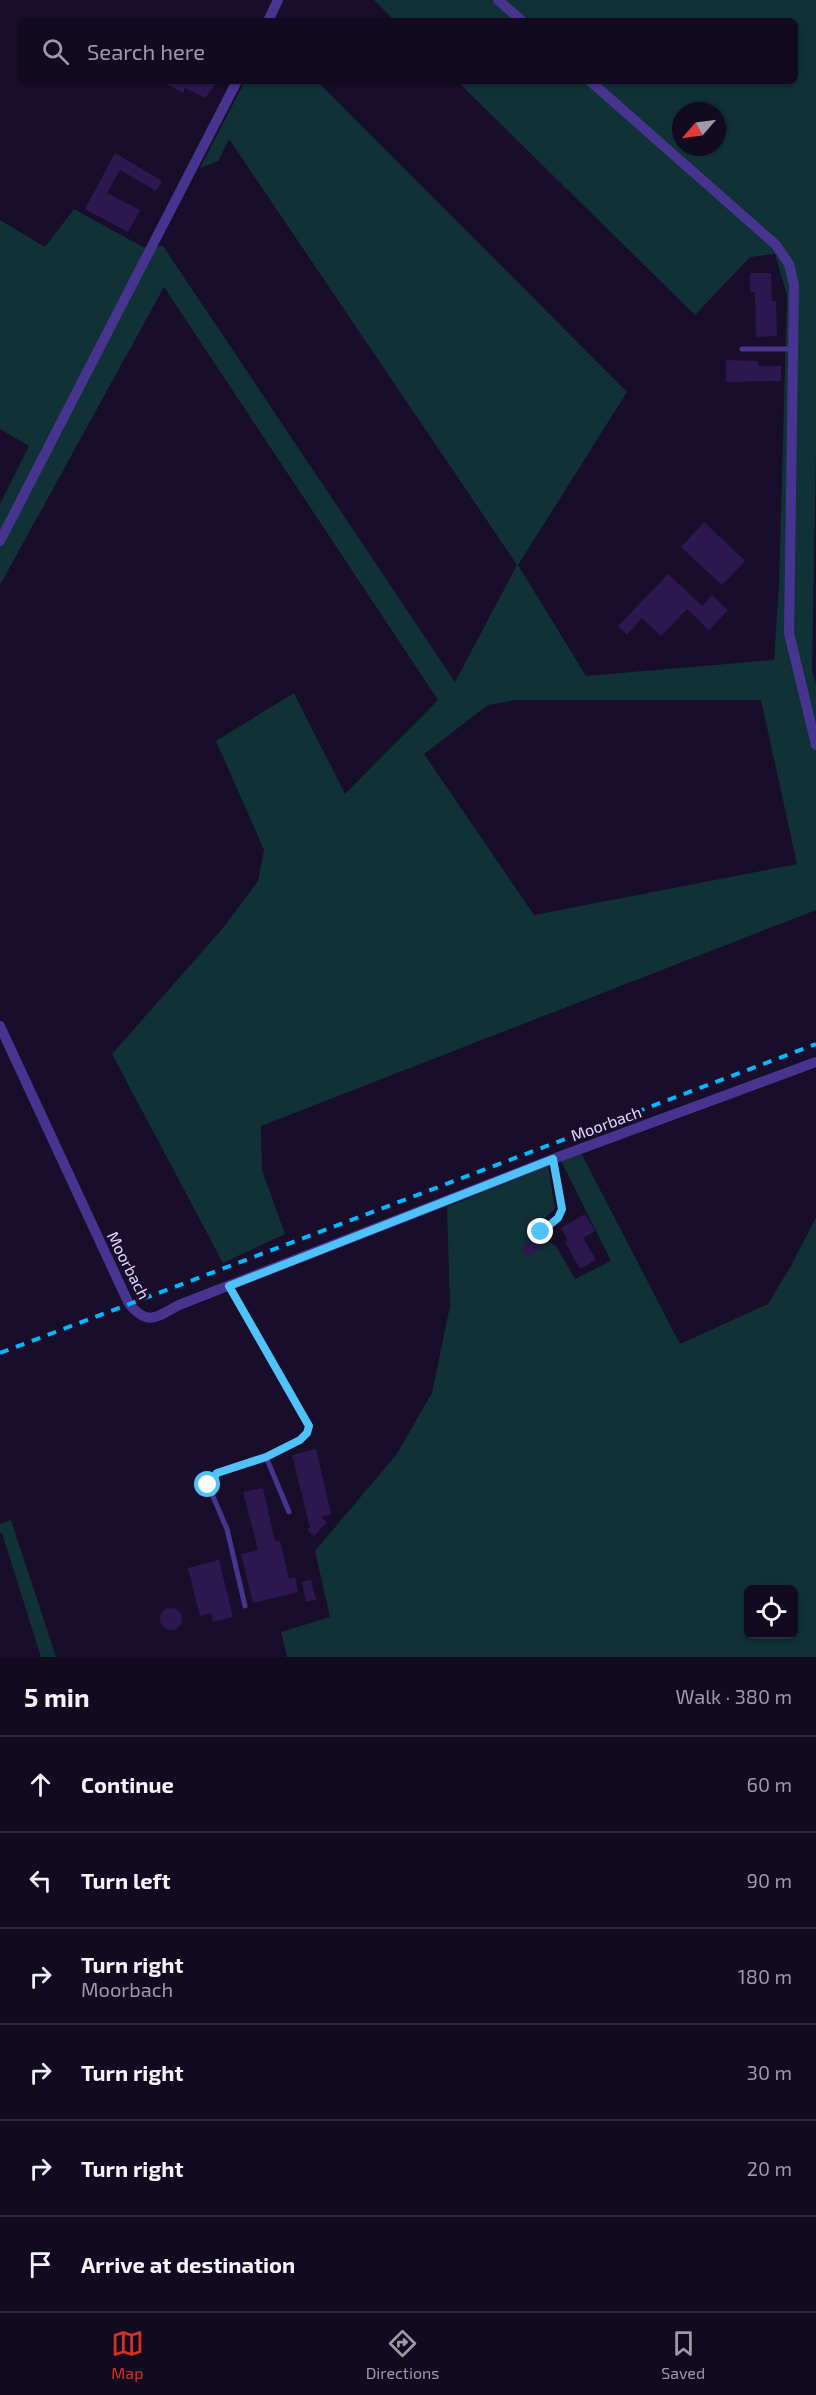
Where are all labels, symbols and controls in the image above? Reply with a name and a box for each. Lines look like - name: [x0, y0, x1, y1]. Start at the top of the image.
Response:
- search box: [18, 18, 798, 84]
- icon: search: [39, 35, 72, 68]
- text: Search here: [87, 38, 205, 64]
- north arrow: [672, 102, 726, 156]
- street label: Moorbach: [568, 1101, 644, 1145]
- route end: [527, 1218, 553, 1244]
- street label: Moorbach: [104, 1228, 154, 1302]
- route start: [194, 1471, 220, 1497]
- map controls: [744, 1585, 798, 1639]
- button: locate: [744, 1585, 798, 1639]
- text: 5 min: [24, 1681, 90, 1712]
- text: Walk · 380 m: [675, 1684, 792, 1708]
- icon: ahead: [24, 1768, 57, 1801]
- text: Continue: [81, 1771, 174, 1797]
- text: 60 m: [747, 1772, 792, 1796]
- icon: left: [24, 1864, 57, 1897]
- text: Turn left: [81, 1867, 170, 1893]
- text: 90 m: [747, 1868, 792, 1892]
- text: Turn right: [81, 1951, 183, 1977]
- icon: right: [24, 1960, 57, 1993]
- text: 180 m: [738, 1964, 792, 1988]
- text: Moorbach: [81, 1977, 173, 2001]
- icon: right: [24, 2056, 57, 2089]
- text: Turn right: [81, 2059, 183, 2085]
- text: 30 m: [747, 2060, 792, 2084]
- icon: right: [24, 2152, 57, 2185]
- text: Turn right: [81, 2155, 183, 2181]
- text: 20 m: [747, 2156, 792, 2180]
- icon: arrive: [24, 2248, 57, 2281]
- text: Arrive at destination: [81, 2251, 295, 2277]
- tab: Map: [111, 2327, 144, 2382]
- tab: Directions: [366, 2327, 439, 2382]
- tab: Saved: [661, 2327, 705, 2382]

